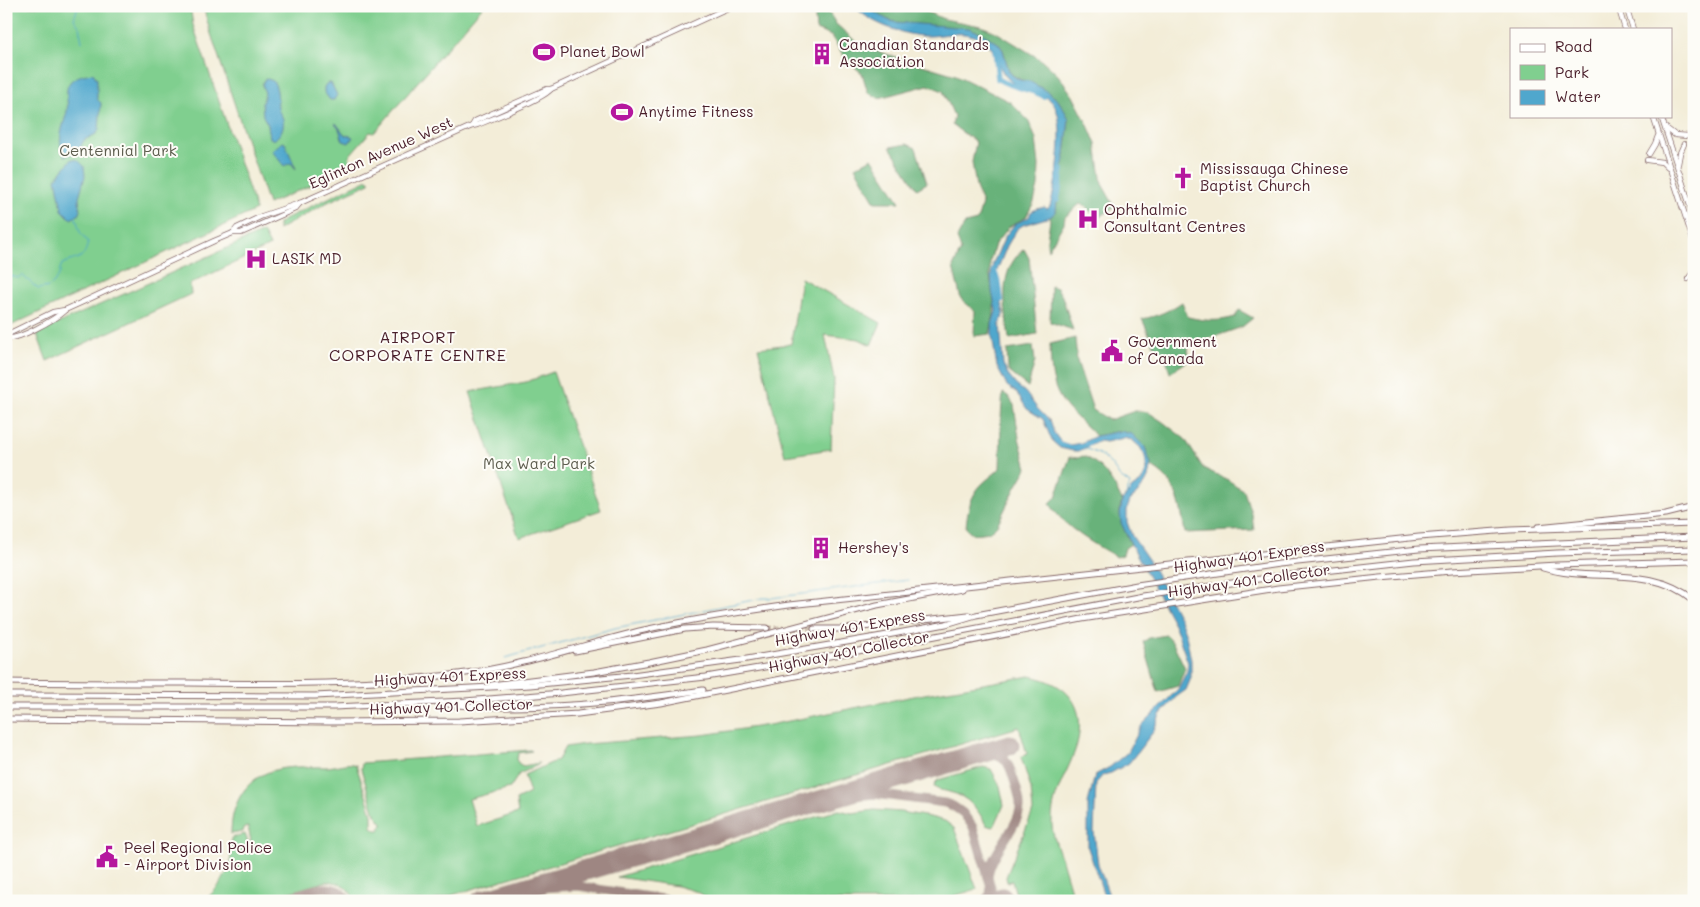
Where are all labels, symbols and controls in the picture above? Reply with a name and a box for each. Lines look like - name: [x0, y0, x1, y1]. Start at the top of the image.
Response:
- legend: [1510, 28, 1672, 118]
- place label: Canadian Standards Association: [839, 34, 989, 71]
- text: Road: [1555, 36, 1592, 56]
- sports icon: Planet Bowl: [531, 39, 557, 65]
- place label: Planet Bowl: [560, 41, 645, 61]
- building icon: Canadian Standards Association: [809, 41, 835, 67]
- text: Park: [1555, 62, 1589, 82]
- text: Water: [1555, 86, 1601, 106]
- sports icon: Anytime Fitness: [609, 99, 635, 125]
- place label: Anytime Fitness: [638, 101, 754, 121]
- street label: Eglinton Avenue West: [305, 111, 456, 193]
- park label: Centennial Park: [59, 140, 177, 160]
- place label: Mississauga Chinese Baptist Church: [1200, 158, 1349, 195]
- church icon: Mississauga Chinese Baptist Church: [1170, 165, 1196, 191]
- place label: Ophthalmic Consultant Centres: [1104, 199, 1246, 236]
- hospital icon: Ophthalmic Consultant Centres: [1075, 206, 1101, 232]
- hospital icon: LASIK MD: [243, 246, 269, 272]
- place label: LASIK MD: [272, 248, 341, 268]
- district label: AIRPORT CORPORATE CENTRE: [329, 326, 507, 365]
- place label: Government of Canada: [1128, 331, 1217, 368]
- public building icon: Government of Canada: [1099, 338, 1125, 364]
- park label: Max Ward Park: [483, 453, 595, 473]
- building icon: Hershey's: [808, 535, 834, 561]
- street label: Highway 401 Express: [1172, 535, 1326, 577]
- place label: Hershey's: [838, 537, 909, 557]
- street label: Highway 401 Collector: [1166, 559, 1331, 601]
- street label: Highway 401 Express: [773, 604, 927, 650]
- street label: Highway 401 Collector: [766, 626, 931, 676]
- street label: Highway 401 Express: [373, 662, 527, 690]
- street label: Highway 401 Collector: [369, 693, 533, 719]
- place label: Peel Regional Police - Airport Division: [124, 837, 272, 874]
- public building icon: Peel Regional Police - Airport Division: [94, 844, 120, 870]

